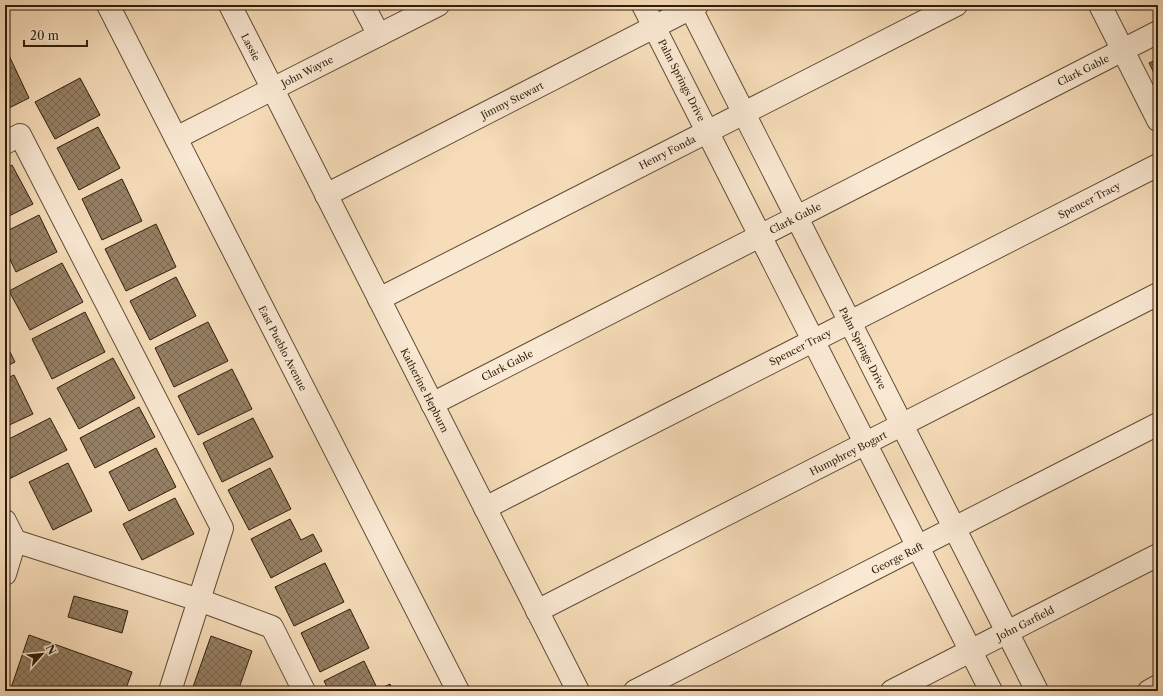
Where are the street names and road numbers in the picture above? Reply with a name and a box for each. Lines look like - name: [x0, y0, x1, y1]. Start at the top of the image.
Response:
- street label: Lassie: [238, 31, 263, 64]
- street label: Palm Springs Drive: [655, 37, 708, 124]
- street label: Clark Gable: [1055, 52, 1112, 89]
- street label: John Wayne: [277, 53, 336, 91]
- street label: Jimmy Stewart: [477, 79, 546, 123]
- street label: Henry Fonda: [637, 132, 699, 172]
- street label: Spencer Tracy: [1056, 179, 1123, 222]
- street label: Clark Gable: [767, 200, 824, 237]
- street label: East Pueblo Avenue: [255, 303, 310, 393]
- street label: Palm Springs Drive: [836, 305, 889, 392]
- street label: Spencer Tracy: [767, 326, 834, 369]
- street label: Katherine Hepburn: [398, 346, 452, 435]
- street label: Clark Gable: [479, 347, 536, 384]
- street label: Humphrey Bogart: [807, 428, 889, 479]
- street label: George Raft: [869, 540, 926, 577]
- street label: John Garfield: [992, 603, 1056, 645]

